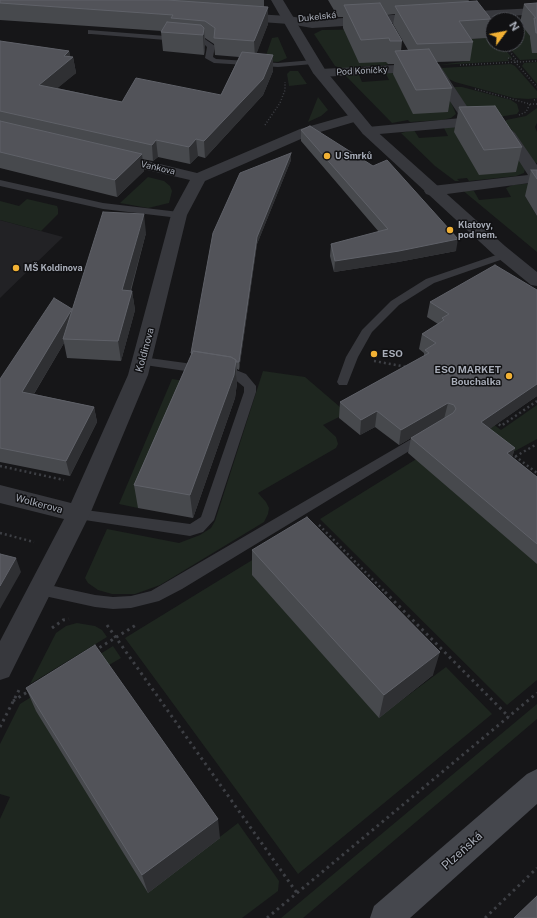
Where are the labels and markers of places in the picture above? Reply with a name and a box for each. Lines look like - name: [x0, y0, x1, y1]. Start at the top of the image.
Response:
- marker: U Smrků: [322, 151, 332, 161]
- place label: U Smrků: [335, 151, 372, 161]
- place label: Klatovy, pod nem.: [458, 220, 497, 241]
- marker: Klatovy, pod nem.: [445, 225, 455, 235]
- marker: MŠ Koldinova: [11, 263, 21, 273]
- place label: MŠ Koldinova: [24, 263, 82, 273]
- place label: ESO: [382, 348, 403, 360]
- marker: ESO: [369, 349, 379, 359]
- place label: ESO MARKET Bouchalka: [435, 364, 501, 388]
- marker: ESO MARKET Bouchalka: [504, 371, 514, 381]

